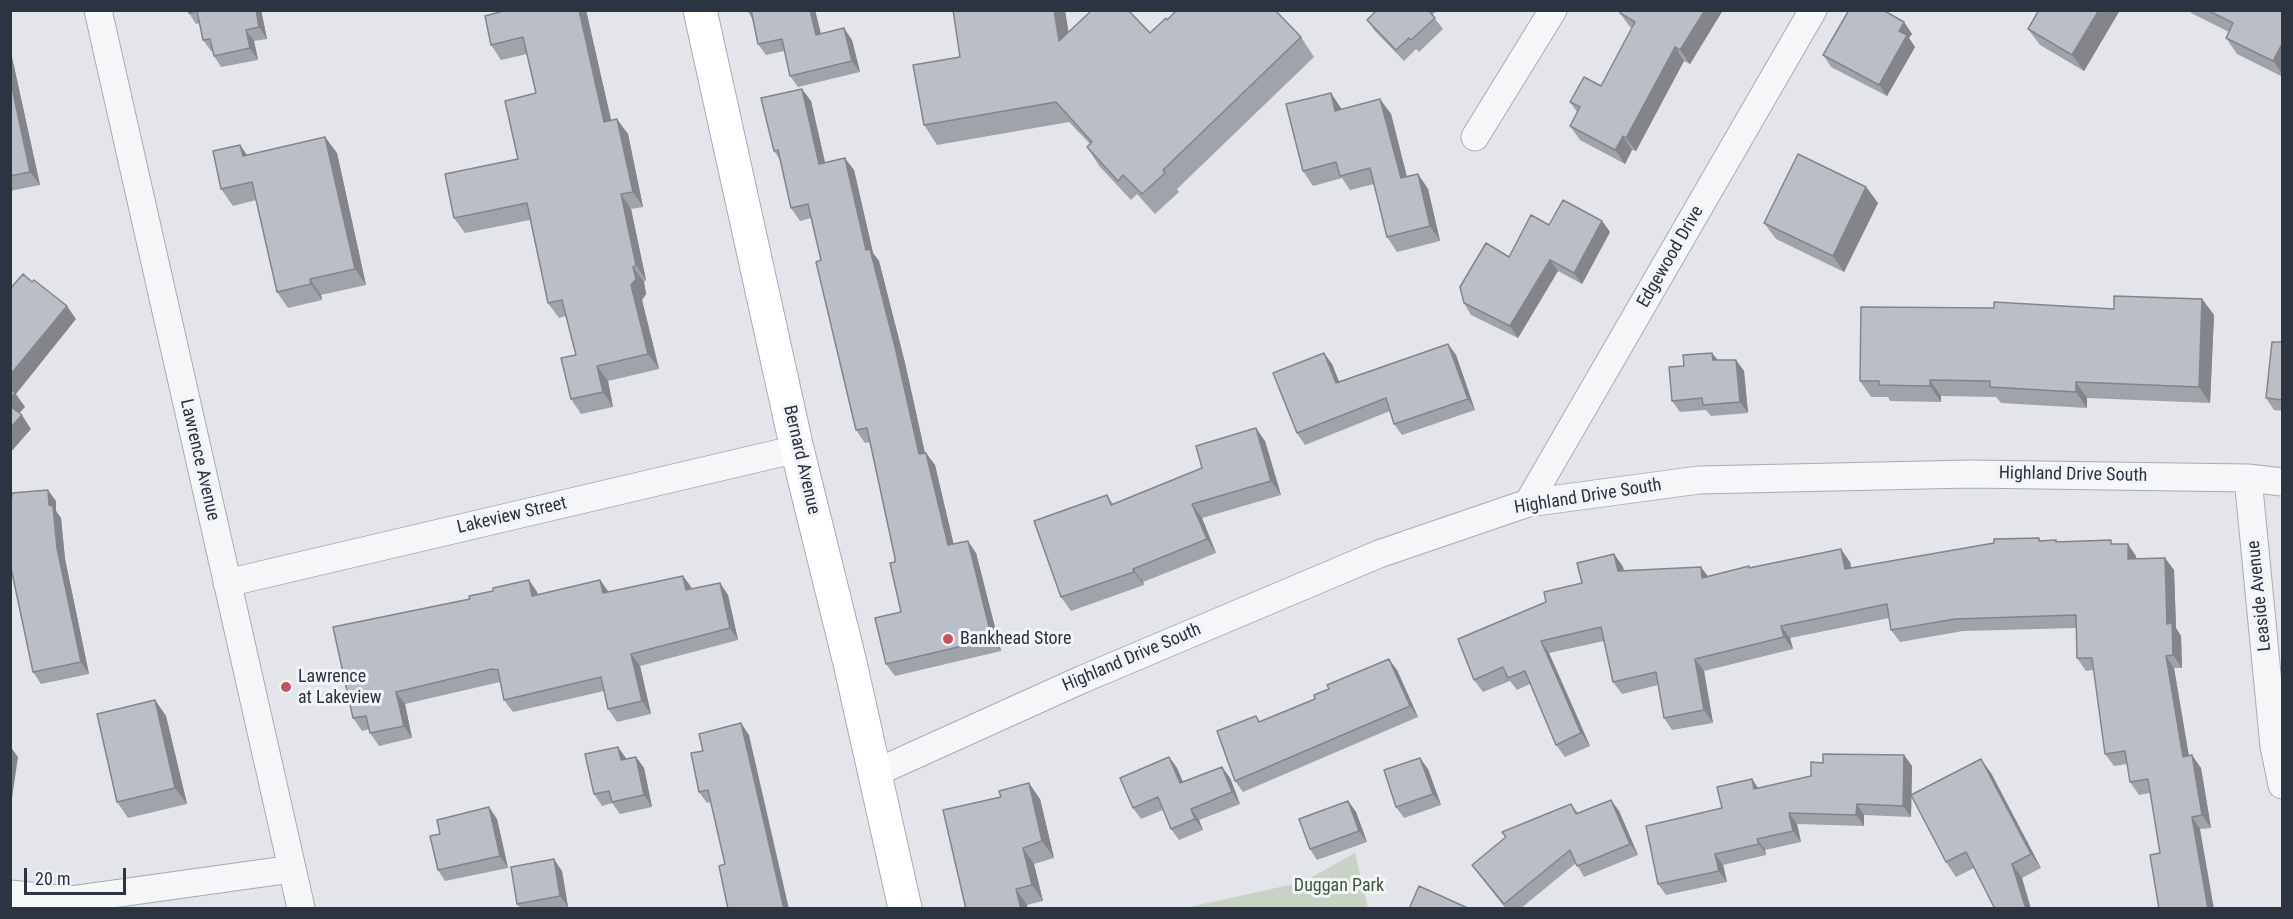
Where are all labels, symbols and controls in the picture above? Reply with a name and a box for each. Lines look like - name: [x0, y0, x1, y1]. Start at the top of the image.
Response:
- street label: Edgewood Drive: [1633, 202, 1709, 312]
- street label: Lawrence Avenue: [175, 397, 223, 523]
- street label: Bernard Avenue: [778, 403, 824, 517]
- street label: Highland Drive South: [1999, 463, 2147, 487]
- street label: Highland Drive South: [1513, 475, 1663, 519]
- street label: Lakeview Street: [455, 493, 569, 539]
- street label: Leaside Avenue: [2243, 540, 2277, 652]
- street label: Highland Drive South: [1059, 619, 1205, 697]
- place label: Bankhead Store: [960, 628, 1071, 650]
- marker: Bankhead Store: [941, 632, 955, 646]
- place label: Lawrence at Lakeview: [298, 666, 381, 708]
- marker: Lawrence at Lakeview: [279, 680, 293, 694]
- scale bar: [27, 856, 129, 894]
- text: 20 m: [35, 868, 70, 889]
- park label: Duggan Park: [1294, 875, 1384, 897]

